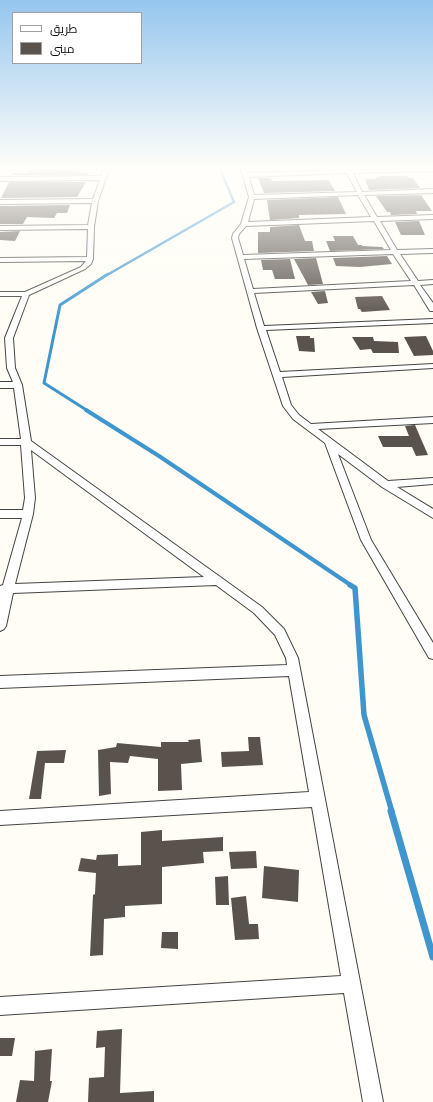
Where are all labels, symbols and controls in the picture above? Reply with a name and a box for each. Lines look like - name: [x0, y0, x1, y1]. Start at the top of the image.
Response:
- legend: [12, 12, 142, 64]
- text: طريق: [50, 20, 77, 37]
- text: مبنى: [50, 40, 75, 57]

